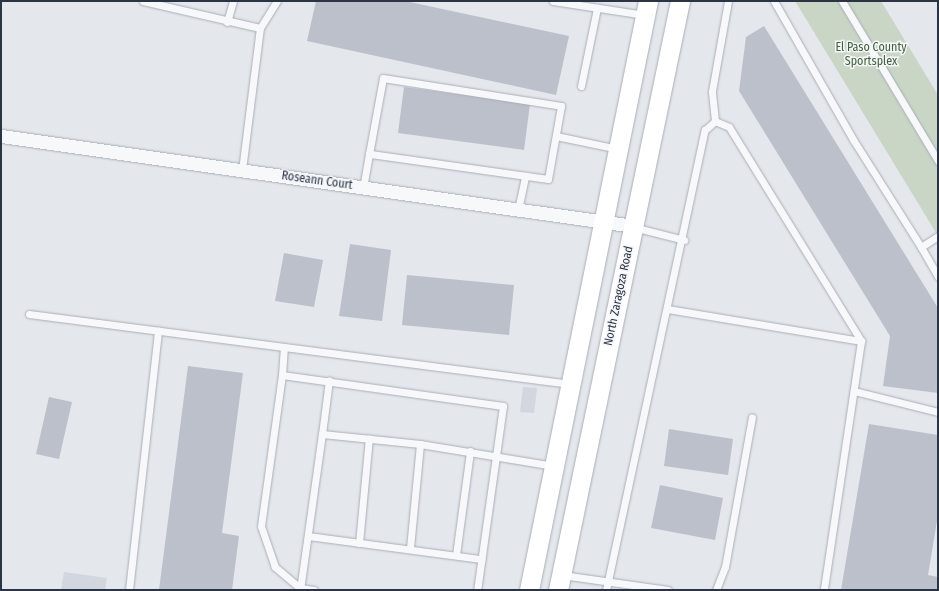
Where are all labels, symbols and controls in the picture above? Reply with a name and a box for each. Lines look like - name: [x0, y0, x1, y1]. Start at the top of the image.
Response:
- park label: El Paso County Sportsplex: [835, 41, 907, 69]
- street label: Roseann Court: [281, 169, 353, 193]
- street label: North Zaragoza Road: [601, 245, 637, 347]

